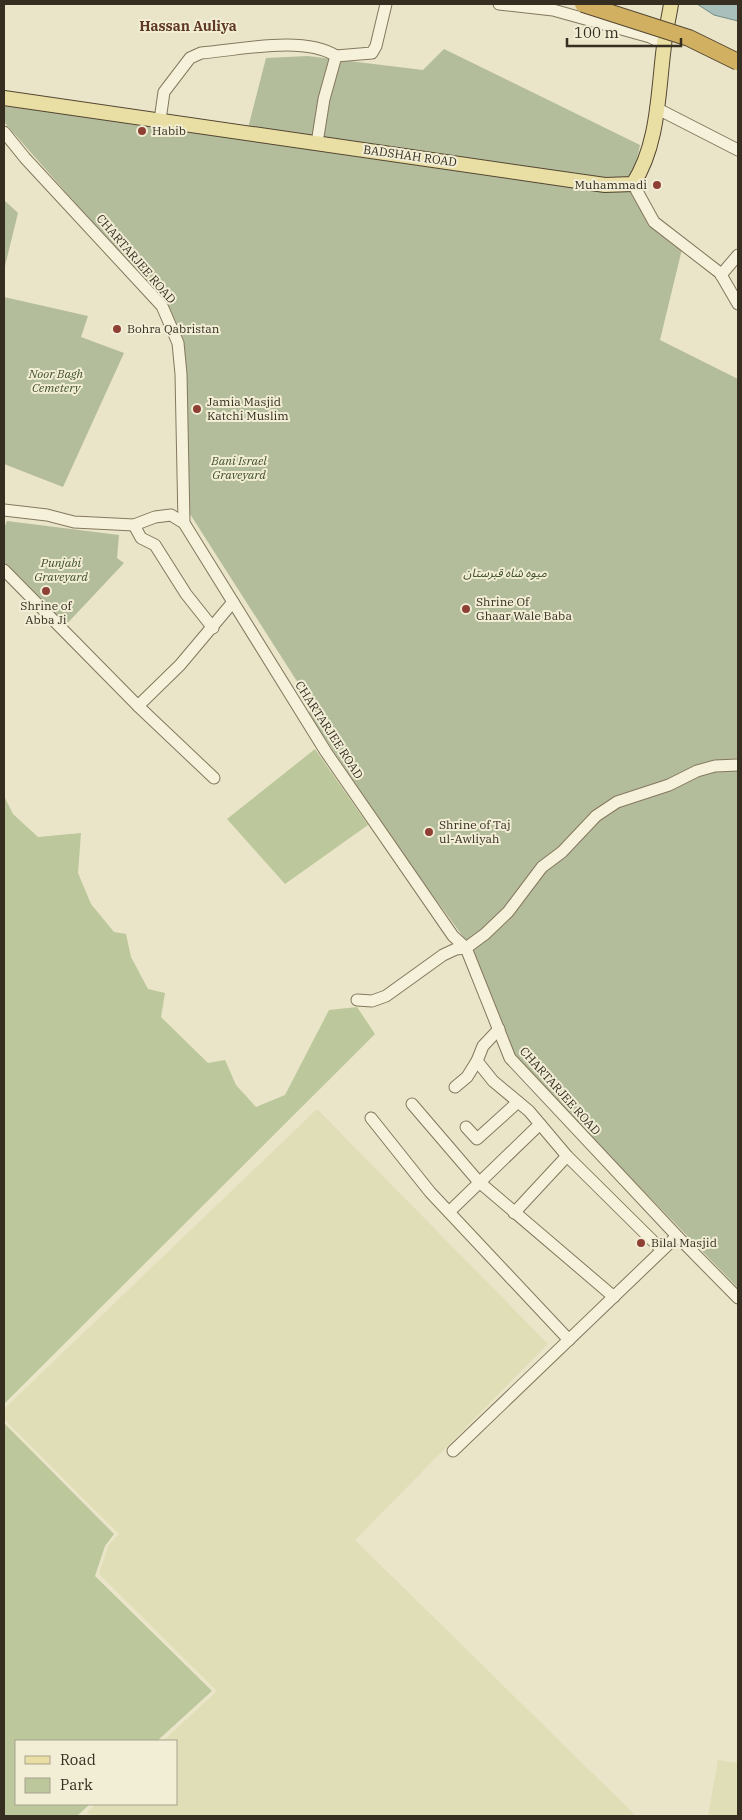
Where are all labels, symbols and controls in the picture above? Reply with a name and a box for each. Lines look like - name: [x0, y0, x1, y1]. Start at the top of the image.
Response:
- scale bar: [567, 15, 681, 47]
- district label: Hassan Auliya: [139, 17, 237, 35]
- text: 100 m: [574, 23, 619, 42]
- place label: Habib: [152, 123, 186, 138]
- marker: Habib: [136, 125, 148, 137]
- street label: BADSHAH ROAD: [362, 142, 458, 170]
- place label: Muhammadi: [575, 177, 647, 192]
- marker: Muhammadi: [651, 179, 663, 191]
- street label: CHARTARJEE ROAD: [93, 211, 179, 306]
- place label: Bohra Qabristan: [127, 321, 220, 336]
- marker: Bohra Qabristan: [111, 323, 123, 335]
- park label: Noor Bagh Cemetery: [28, 366, 84, 395]
- place label: Jamia Masjid Katchi Muslim: [207, 394, 289, 423]
- marker: Jamia Masjid Katchi Muslim: [191, 403, 203, 415]
- park label: Bani Israel Graveyard: [210, 453, 267, 482]
- park label: Punjabi Graveyard: [34, 555, 88, 584]
- park label: میوہ شاہ قبرستان: [463, 565, 548, 580]
- marker: Shrine of Abba Ji: [40, 585, 52, 597]
- place label: Shrine Of Ghaar Wale Baba: [476, 594, 572, 623]
- place label: Shrine of Abba Ji: [20, 598, 73, 627]
- marker: Shrine Of Ghaar Wale Baba: [460, 603, 472, 615]
- street label: CHARTARJEE ROAD: [292, 678, 367, 781]
- place label: Shrine of Taj ul-Awliyah: [439, 817, 511, 846]
- marker: Shrine of Taj ul-Awliyah: [423, 826, 435, 838]
- street label: CHARTARJEE ROAD: [517, 1043, 604, 1138]
- place label: Bilal Masjid: [651, 1235, 717, 1250]
- marker: Bilal Masjid: [635, 1237, 647, 1249]
- legend: [15, 1740, 178, 1805]
- text: Road: [60, 1750, 96, 1769]
- text: Park: [60, 1775, 93, 1794]

